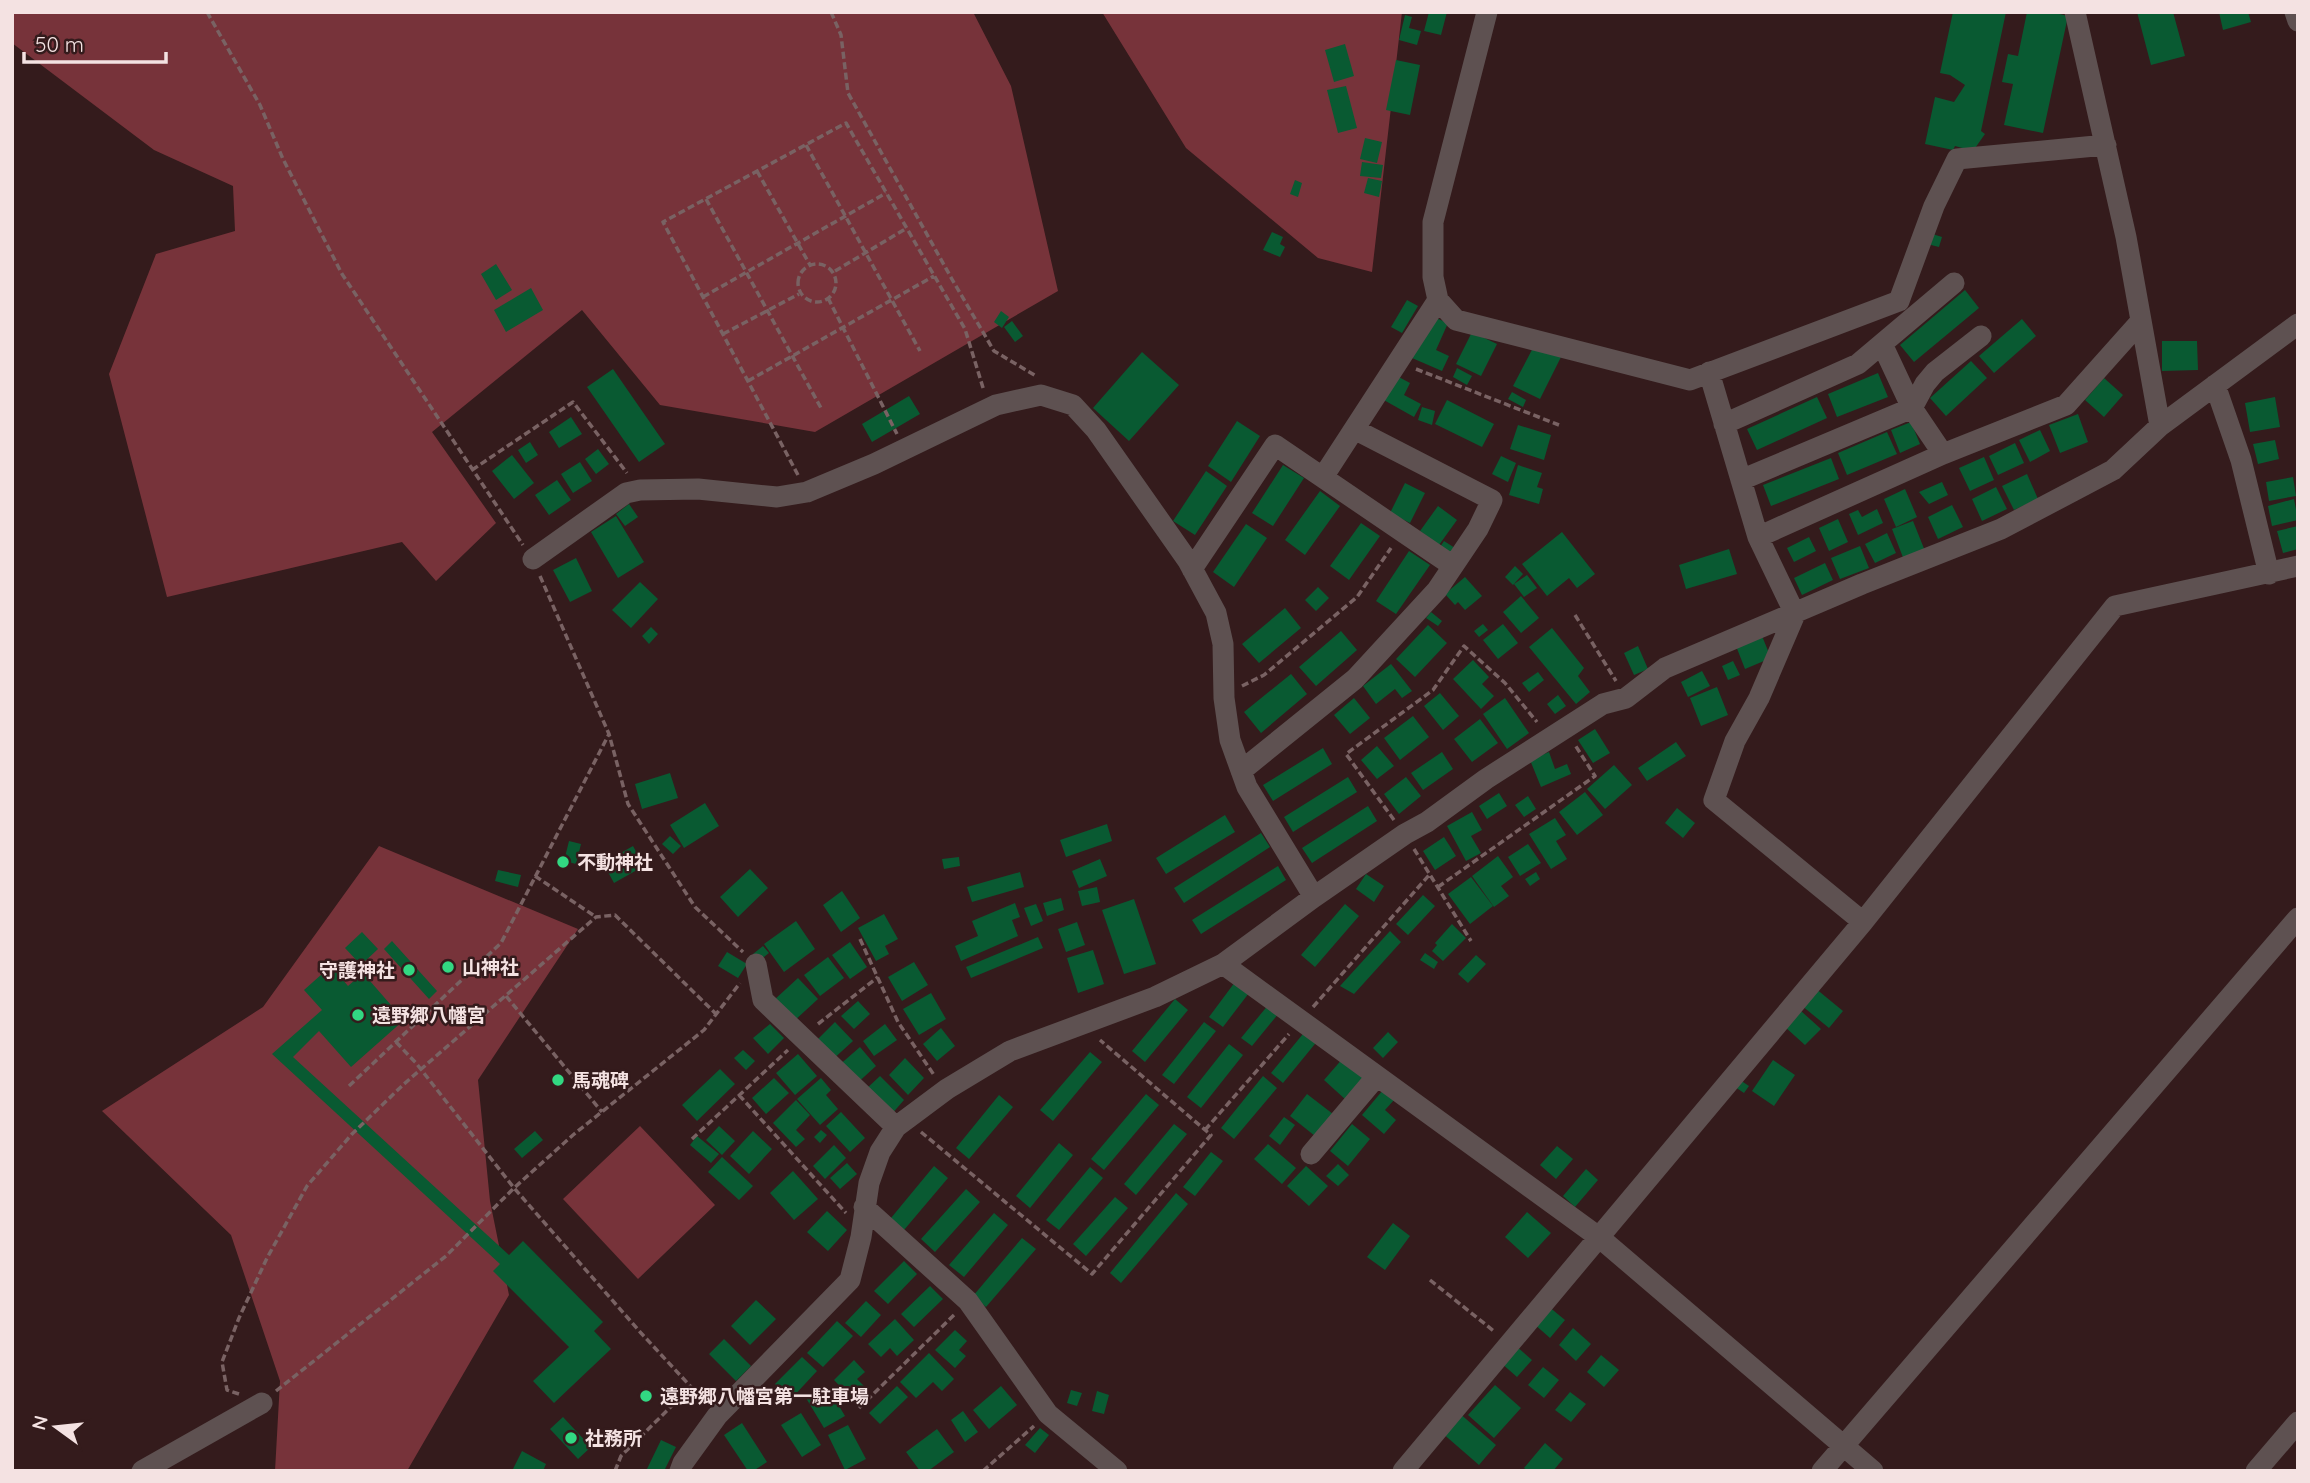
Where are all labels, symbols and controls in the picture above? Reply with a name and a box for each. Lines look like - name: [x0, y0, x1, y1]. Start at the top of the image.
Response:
- scale bar: [24, 21, 166, 65]
- text: 50 m: [35, 31, 84, 57]
- place label: 不動神社: [577, 850, 653, 874]
- marker: 不動神社: [555, 854, 571, 870]
- place label: 山神社: [462, 955, 519, 979]
- place label: 守護神社: [319, 958, 395, 982]
- marker: 山神社: [440, 959, 456, 975]
- marker: 守護神社: [401, 962, 417, 978]
- place label: 遠野郷八幡宮: [372, 1003, 486, 1027]
- marker: 遠野郷八幡宮: [350, 1007, 366, 1023]
- place label: 馬魂碑: [572, 1068, 629, 1092]
- marker: 馬魂碑: [550, 1072, 566, 1088]
- place label: 遠野郷八幡宮第一駐車場: [660, 1384, 869, 1408]
- marker: 遠野郷八幡宮第一駐車場: [638, 1388, 654, 1404]
- north arrow: [21, 1392, 91, 1462]
- text: N: [26, 1413, 53, 1432]
- place label: 社務所: [585, 1426, 642, 1450]
- marker: 社務所: [563, 1430, 579, 1446]

